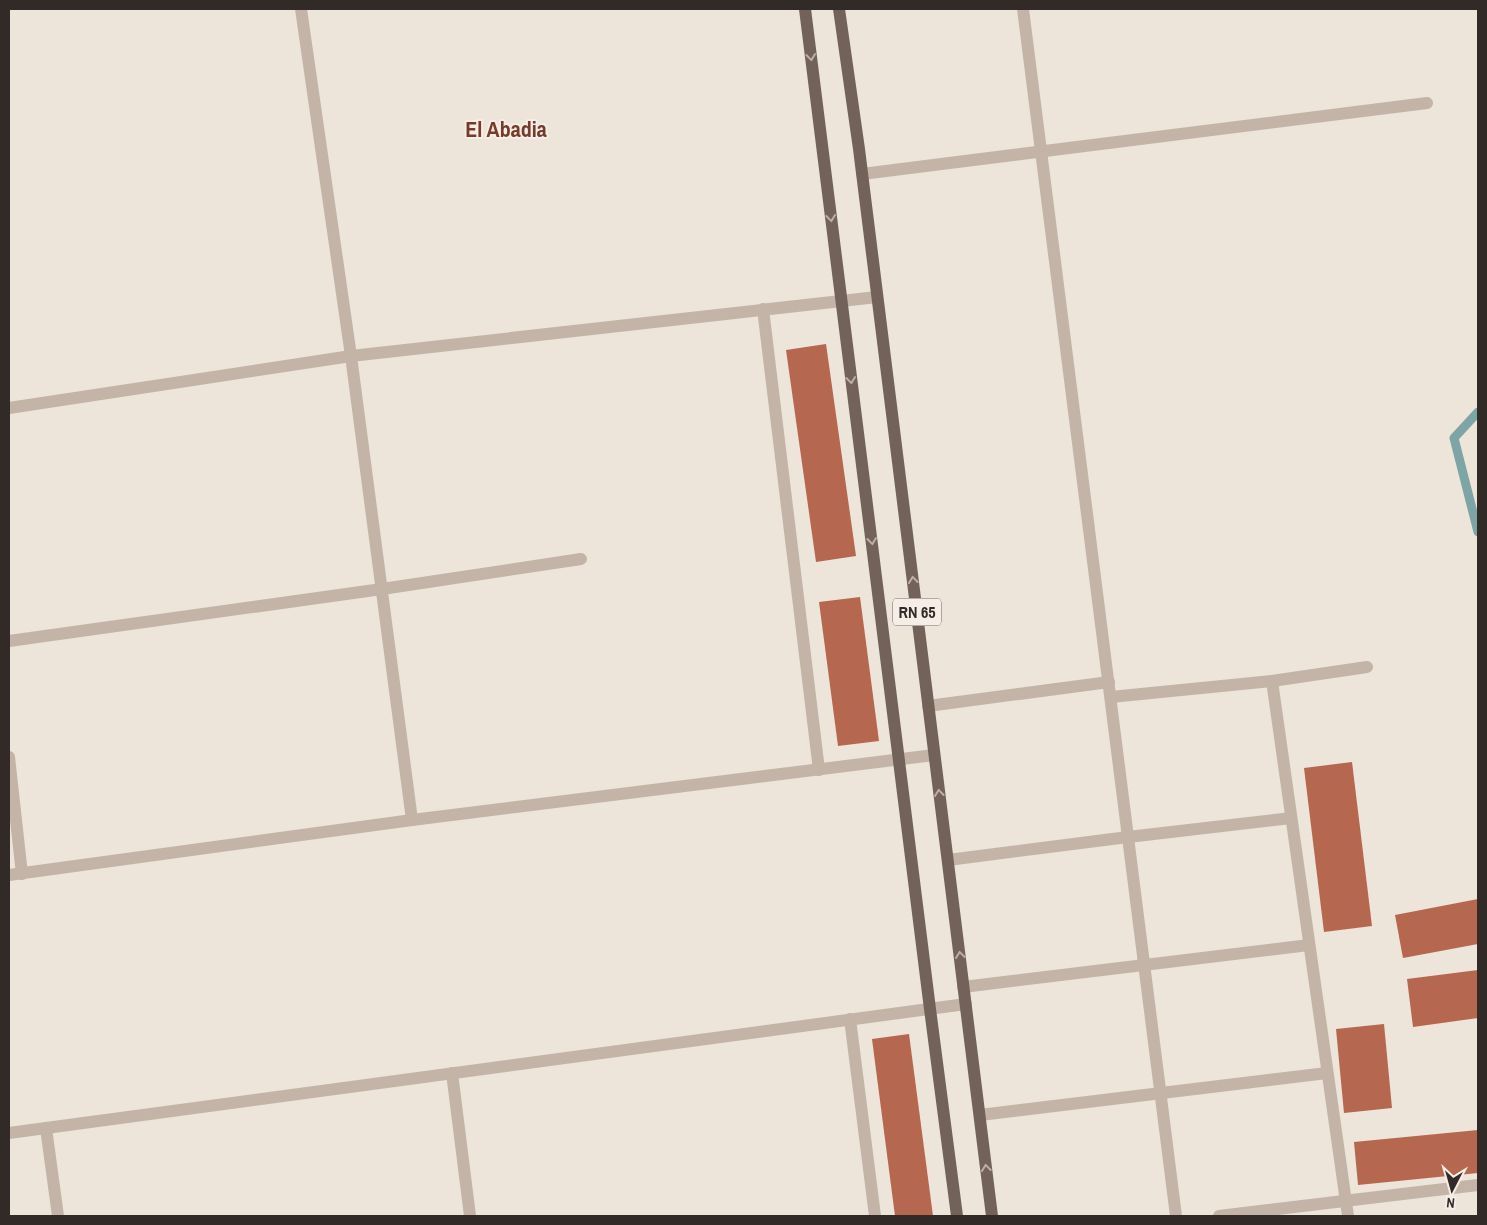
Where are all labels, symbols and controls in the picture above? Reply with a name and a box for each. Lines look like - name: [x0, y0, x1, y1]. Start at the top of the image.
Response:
- one-way arrow: [805, 53, 816, 61]
- district label: El Abadia: [465, 114, 547, 144]
- one-way arrow: [825, 215, 836, 223]
- one-way arrow: [846, 375, 856, 384]
- one-way arrow: [866, 537, 877, 545]
- one-way arrow: [908, 576, 918, 584]
- road number: RN 65: [893, 598, 941, 626]
- one-way arrow: [934, 789, 945, 797]
- one-way arrow: [955, 950, 965, 959]
- one-way arrow: [981, 1164, 992, 1172]
- north arrow: [1427, 1165, 1477, 1215]
- text: N: [1446, 1194, 1456, 1212]

